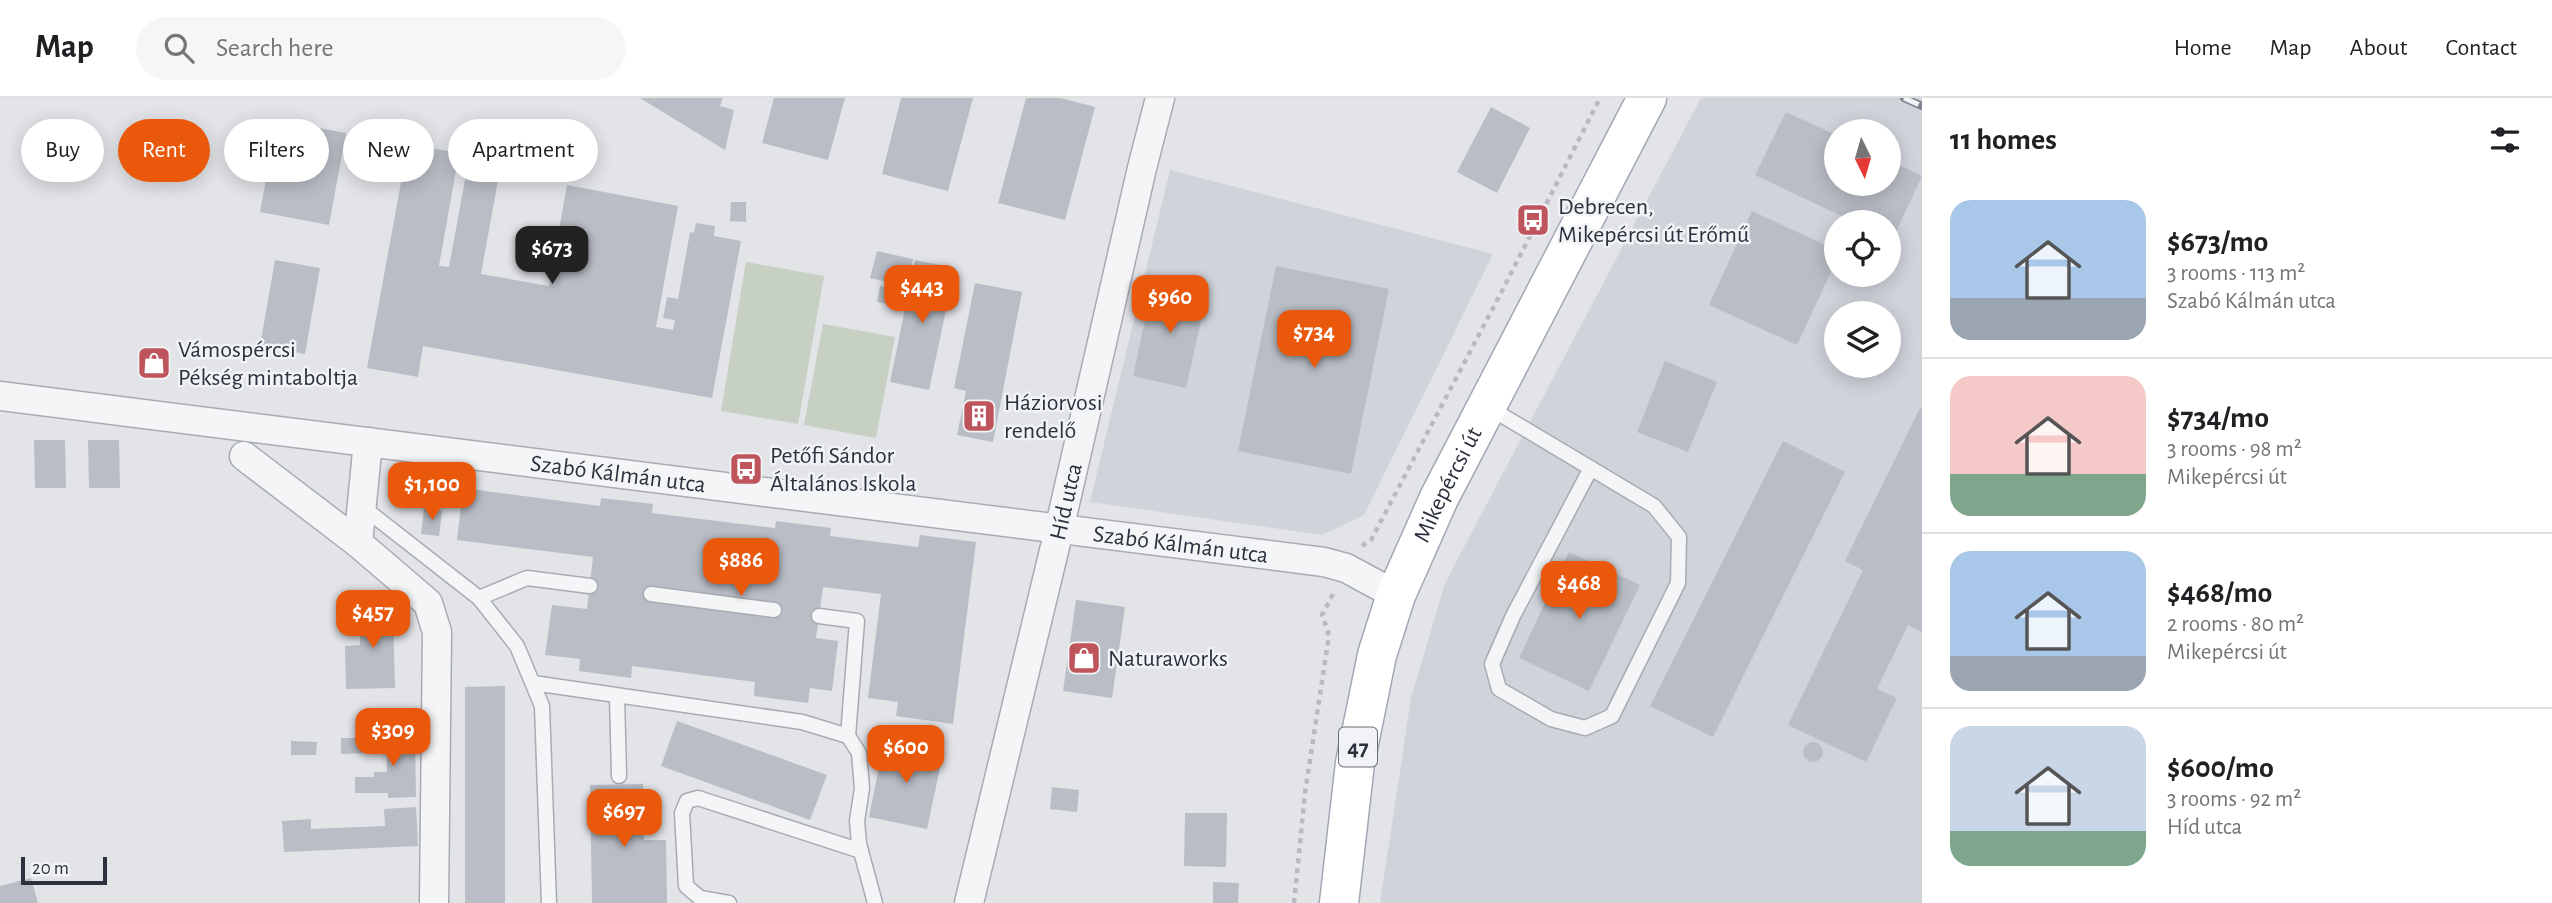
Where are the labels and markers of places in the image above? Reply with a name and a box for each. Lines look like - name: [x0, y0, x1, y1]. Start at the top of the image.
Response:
- place label: Debrecen, Mikepércsi út Erőmű: [1558, 195, 1749, 247]
- bus stop icon: Debrecen, Mikepércsi út Erőmű: [1514, 201, 1552, 239]
- pin: $673: [511, 226, 593, 286]
- pin: $443: [881, 266, 963, 325]
- pin: $960: [1129, 275, 1211, 335]
- pin: $734: [1273, 310, 1355, 370]
- place label: Vámospércsi Pékség mintaboltja: [178, 338, 358, 390]
- shop icon: Vámospércsi Pékség mintaboltja: [135, 344, 173, 382]
- place label: Háziorvosi rendelő: [1004, 391, 1103, 443]
- building icon: Háziorvosi rendelő: [960, 397, 998, 435]
- place label: Petőfi Sándor Általános Iskola: [770, 444, 917, 496]
- bus stop icon: Petőfi Sándor Általános Iskola: [727, 450, 765, 488]
- pin: $1,100: [375, 462, 489, 522]
- pin: $886: [700, 538, 782, 598]
- pin: $468: [1538, 561, 1620, 621]
- pin: $457: [332, 590, 414, 650]
- shop icon: Naturaworks: [1065, 639, 1103, 677]
- place label: Naturaworks: [1108, 647, 1228, 671]
- pin: $309: [352, 708, 434, 768]
- pin: $600: [865, 726, 947, 785]
- pin: $697: [583, 790, 665, 849]

